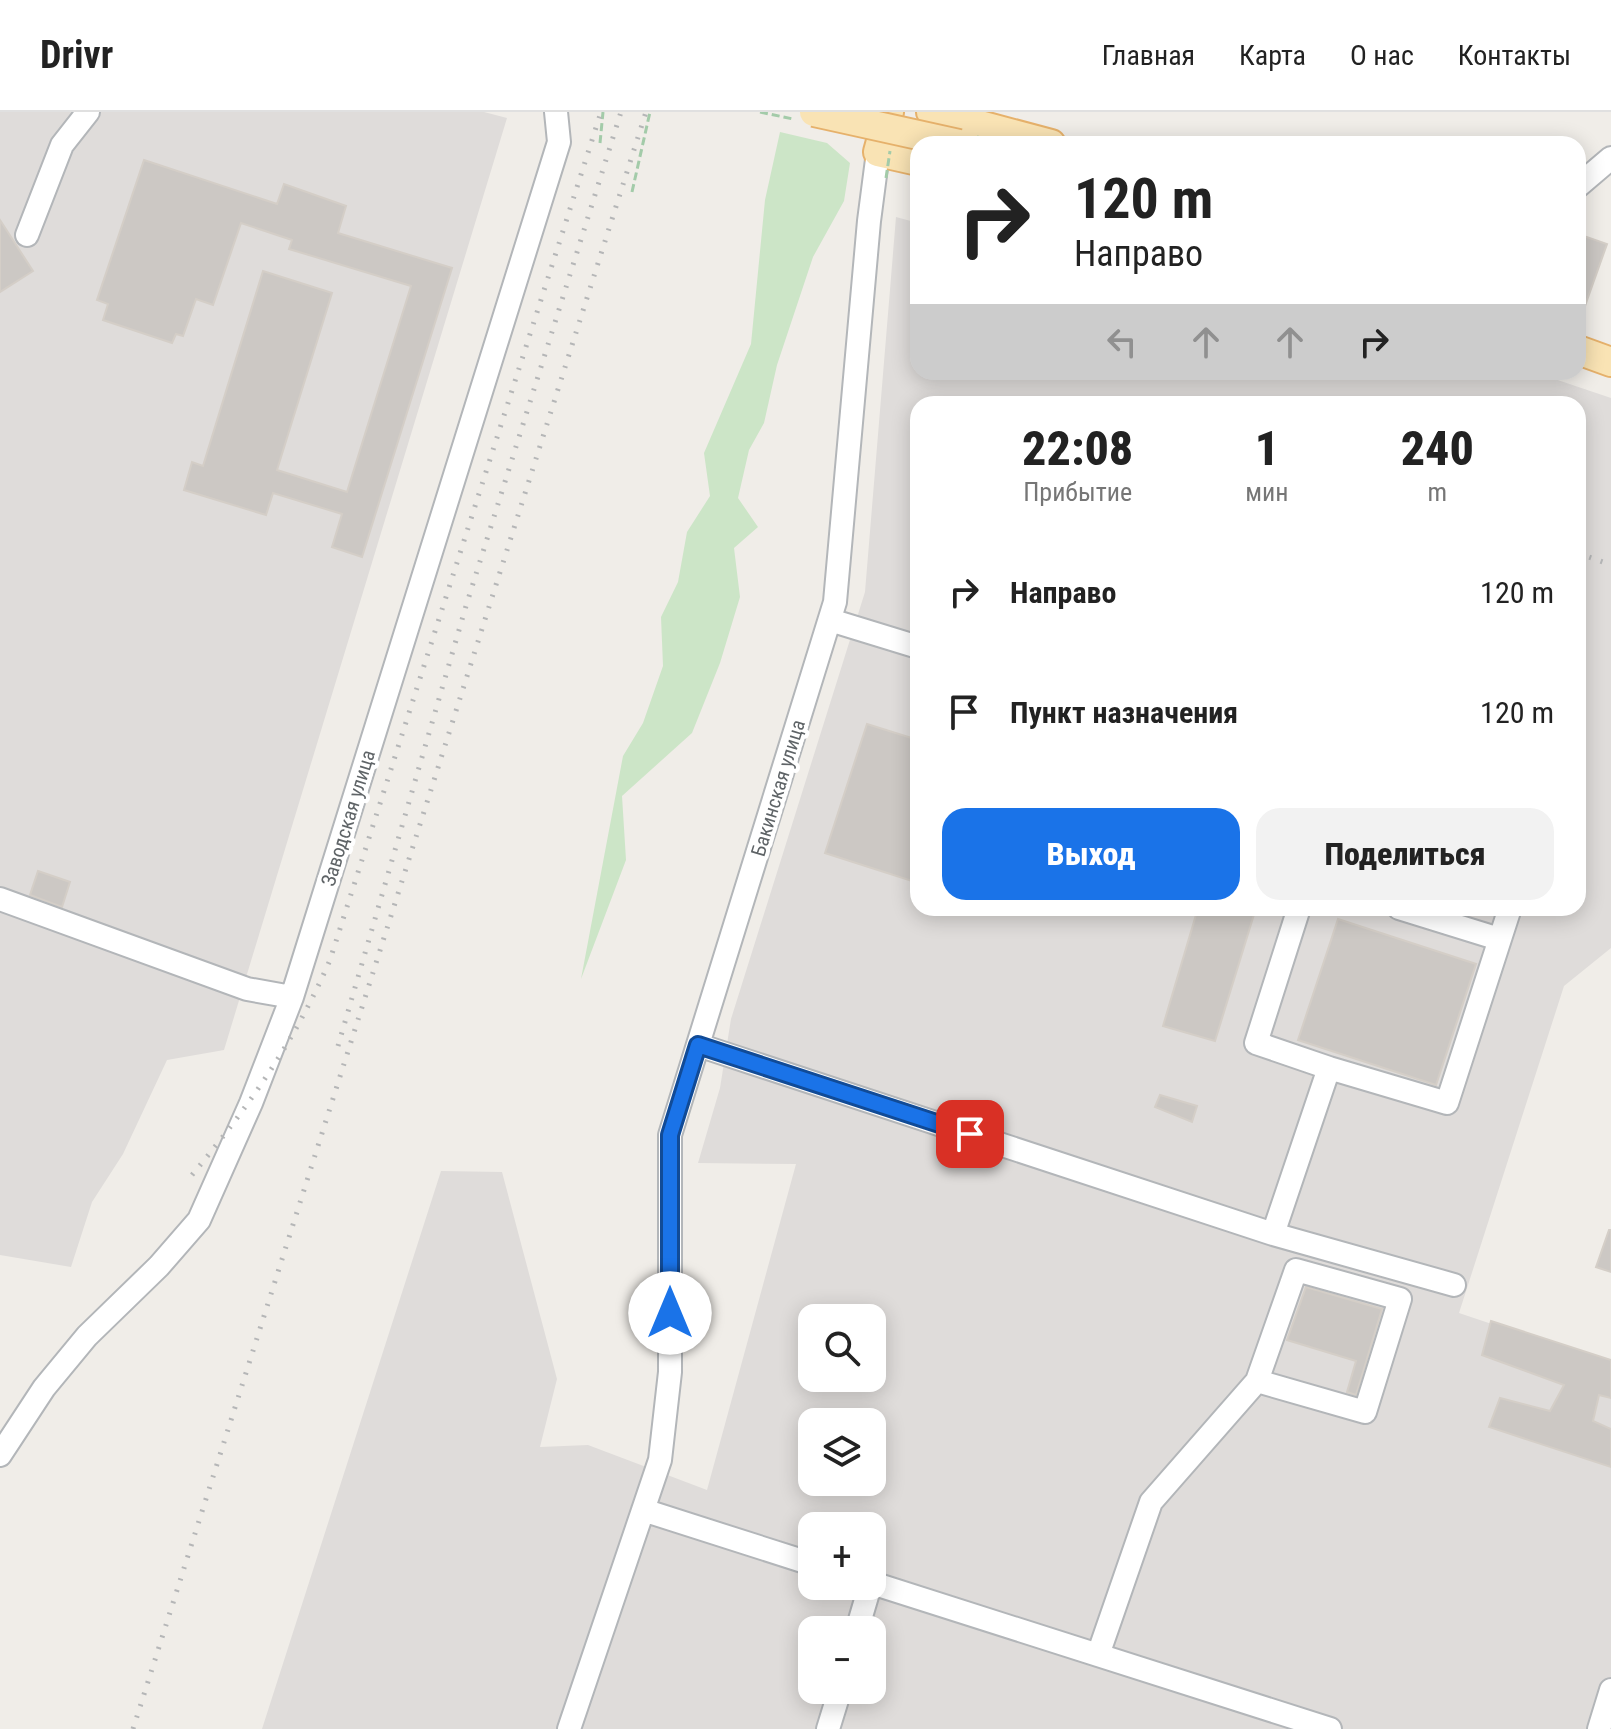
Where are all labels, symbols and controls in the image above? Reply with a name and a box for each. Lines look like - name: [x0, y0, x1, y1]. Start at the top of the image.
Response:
- text: Drivr: [40, 33, 113, 77]
- text: Главная: [1102, 39, 1195, 72]
- text: Карта: [1239, 39, 1306, 72]
- text: О нас: [1350, 39, 1414, 72]
- text: Контакты: [1458, 39, 1571, 72]
- text: 120 m: [1074, 166, 1213, 232]
- icon: right: [942, 168, 1046, 272]
- text: Направо: [1074, 233, 1203, 275]
- icon: left: [1100, 320, 1144, 364]
- icon: ahead: [1184, 320, 1228, 364]
- icon: ahead: [1268, 320, 1312, 364]
- icon: right: [1352, 320, 1396, 364]
- text: 22:08: [1022, 420, 1133, 477]
- text: 1: [1255, 420, 1279, 477]
- text: 240: [1401, 420, 1474, 477]
- text: Прибытие: [1023, 477, 1132, 507]
- text: мин: [1245, 477, 1289, 507]
- text: m: [1428, 477, 1447, 507]
- icon: right: [942, 570, 986, 614]
- text: Направо: [1010, 575, 1116, 610]
- text: 120 m: [1480, 575, 1554, 610]
- icon: arrive: [942, 690, 986, 734]
- text: Пункт назначения: [1010, 695, 1238, 730]
- text: 120 m: [1480, 695, 1554, 730]
- street label: Бакинская улица: [746, 717, 810, 859]
- street label: Заводская улица: [316, 747, 380, 889]
- button: Выход: [942, 808, 1240, 900]
- button: Поделиться: [1256, 808, 1554, 900]
- pin: [936, 1100, 1004, 1168]
- icon: arrive: [948, 1112, 992, 1156]
- position arrow: [628, 1271, 712, 1355]
- map controls: [798, 1304, 886, 1704]
- button: search: [798, 1304, 886, 1392]
- button: layers: [798, 1408, 886, 1496]
- button: +: [798, 1512, 886, 1600]
- button: −: [798, 1616, 886, 1704]

